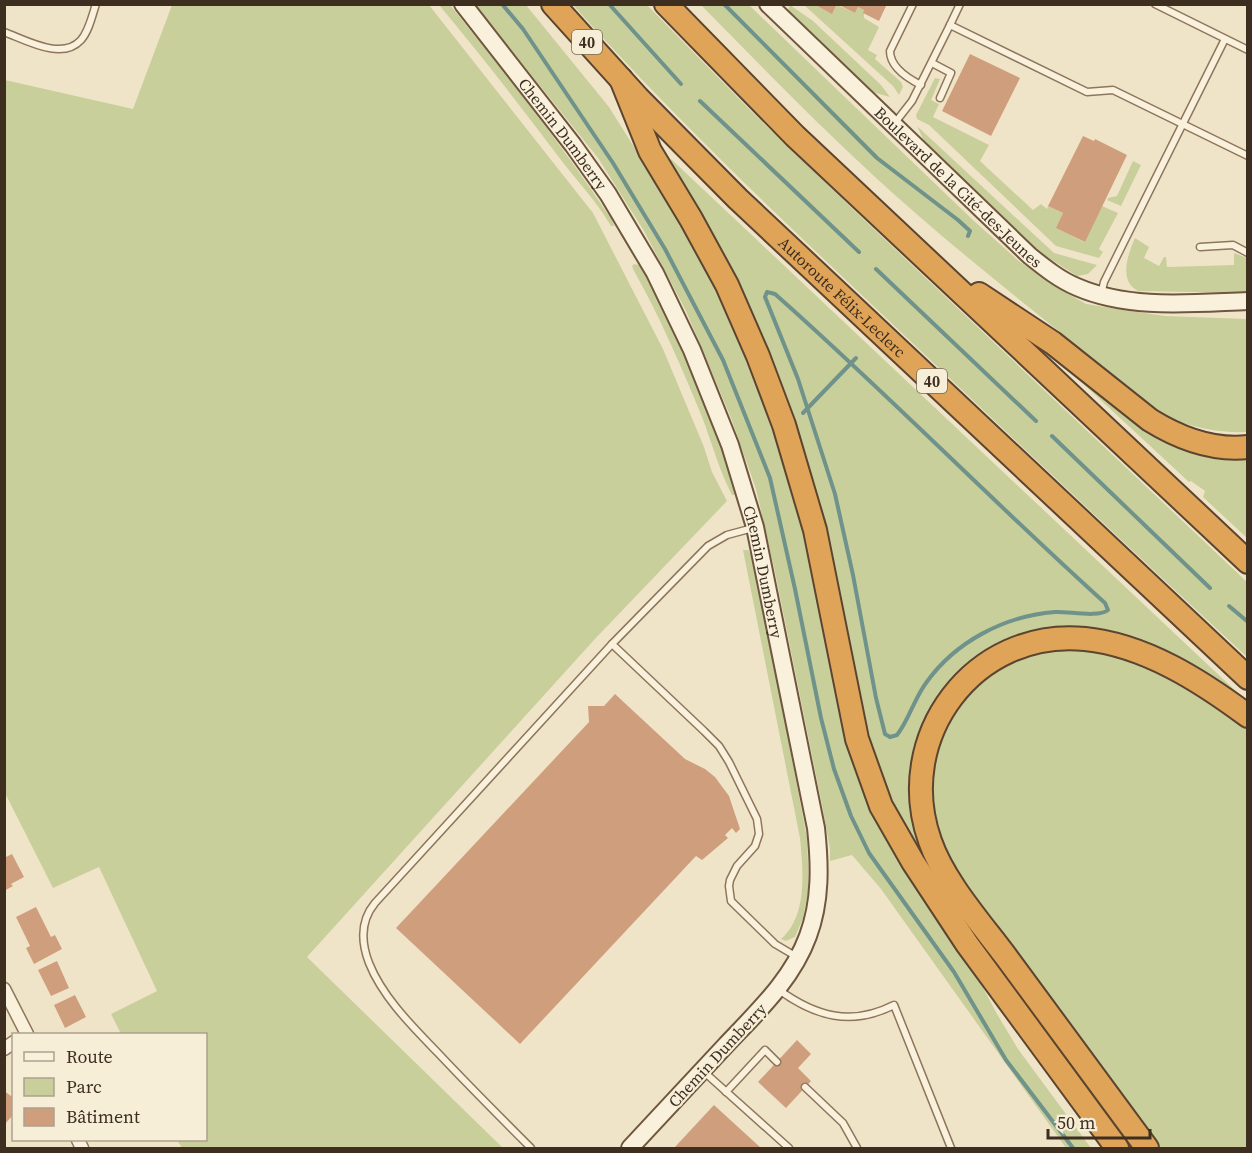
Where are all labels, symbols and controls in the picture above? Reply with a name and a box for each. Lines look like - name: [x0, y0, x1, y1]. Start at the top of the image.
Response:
- road number: 40: [572, 30, 602, 54]
- street label: Chemin Dumberry: [514, 73, 613, 195]
- street label: Boulevard de la Cité-des-Jeunes: [870, 101, 1047, 272]
- street label: Autoroute Félix-Leclerc: [774, 232, 911, 362]
- road number: 40: [917, 369, 947, 393]
- street label: Chemin Dumberry: [738, 503, 788, 641]
- street label: Chemin Dumberry: [663, 998, 772, 1112]
- legend: [12, 1033, 207, 1141]
- text: Route: [66, 1044, 113, 1069]
- text: Parc: [66, 1074, 102, 1099]
- scale bar: [1048, 1102, 1150, 1140]
- text: Bâtiment: [66, 1104, 140, 1129]
- text: 50 m: [1057, 1110, 1095, 1135]

